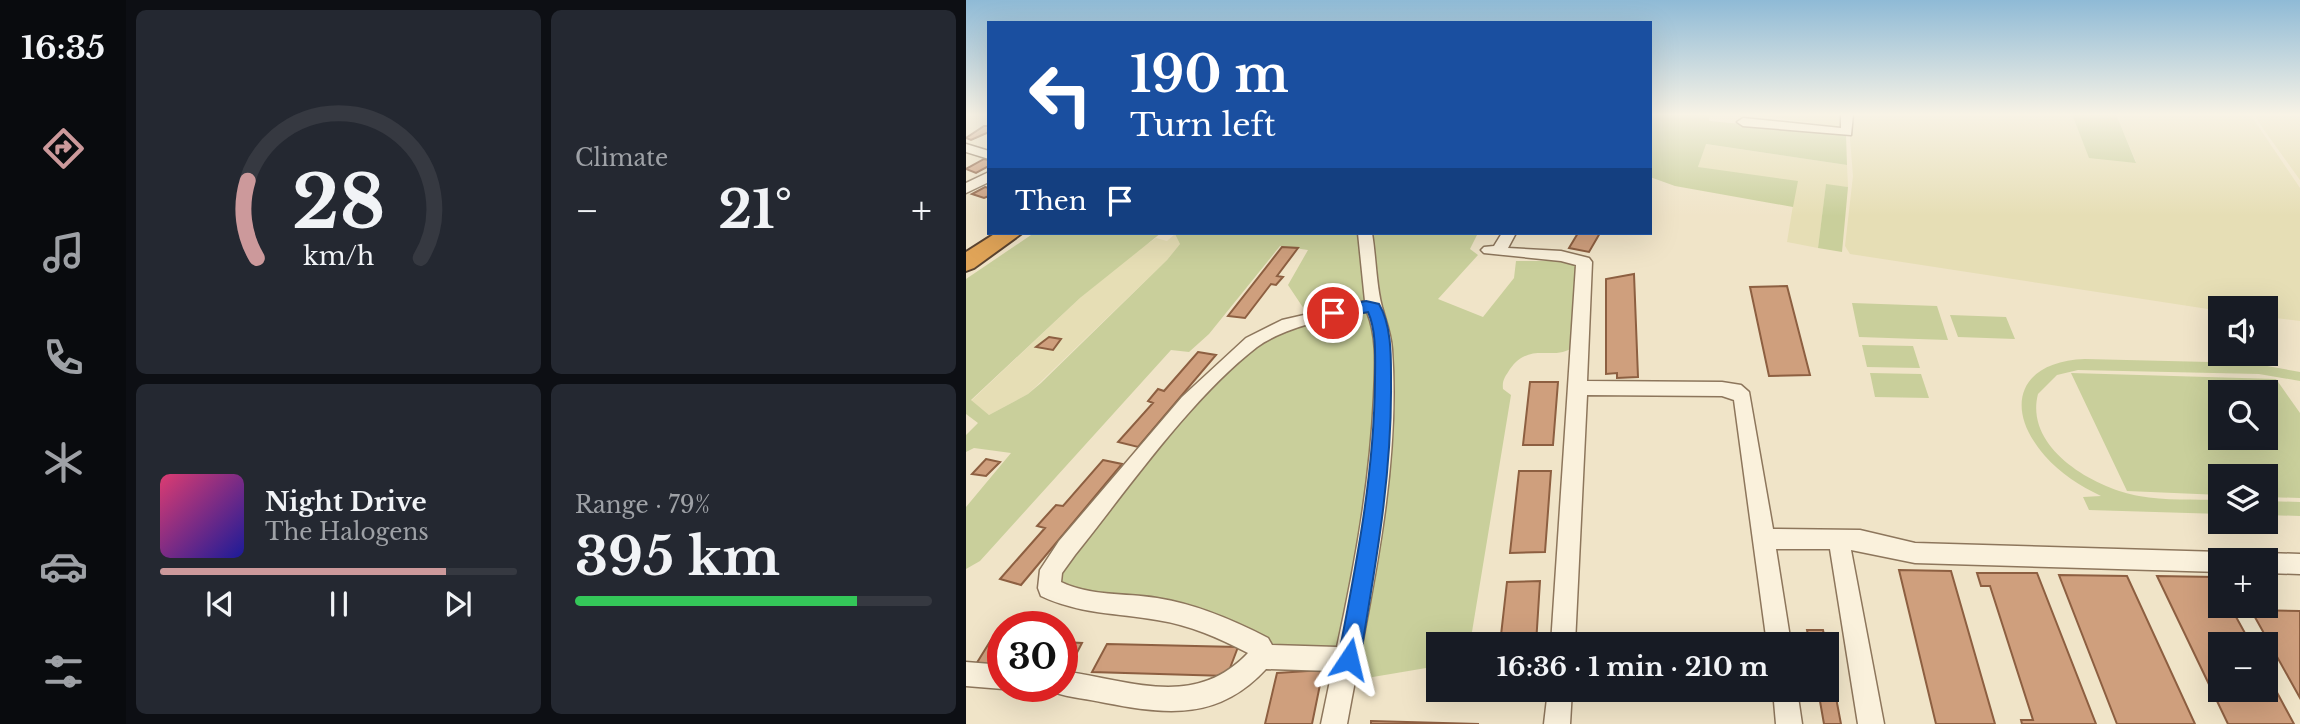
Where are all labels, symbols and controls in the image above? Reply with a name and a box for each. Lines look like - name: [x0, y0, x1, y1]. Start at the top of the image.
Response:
- text: 16:35: [21, 28, 105, 68]
- text: 190 m: [1130, 44, 1289, 105]
- icon: left: [1015, 49, 1106, 140]
- text: Turn left: [1130, 105, 1276, 145]
- icon: directions: [39, 124, 88, 173]
- text: Climate: [575, 144, 668, 172]
- text: 28: [292, 157, 385, 248]
- text: 21°: [718, 178, 792, 242]
- icon: arrive: [1101, 182, 1139, 220]
- text: Then: [1015, 185, 1087, 217]
- text: −: [575, 187, 599, 234]
- text: +: [911, 187, 932, 234]
- icon: music: [39, 228, 88, 277]
- text: km/h: [303, 241, 374, 272]
- pin: [1303, 283, 1363, 343]
- icon: arrive: [1314, 294, 1352, 332]
- map controls: [2208, 296, 2278, 702]
- button: sound: [2208, 296, 2278, 366]
- icon: phone: [39, 333, 88, 382]
- button: search: [2208, 380, 2278, 450]
- icon: climate: [39, 438, 88, 487]
- button: layers: [2208, 464, 2278, 534]
- text: Night Drive: [265, 486, 427, 518]
- text: Range · 79%: [575, 491, 710, 519]
- text: The Halogens: [265, 518, 429, 546]
- text: 395 km: [575, 525, 780, 589]
- icon: car: [39, 542, 88, 591]
- button: +: [2208, 548, 2278, 618]
- icon: previous: [201, 585, 239, 623]
- icon: pause: [320, 585, 358, 623]
- icon: next: [439, 585, 477, 623]
- speed limit sign: 30: [987, 611, 1078, 702]
- position arrow: [1312, 622, 1386, 696]
- button: −: [2208, 632, 2278, 702]
- icon: filters: [39, 647, 88, 696]
- text: 16:36 · 1 min · 210 m: [1497, 651, 1768, 683]

